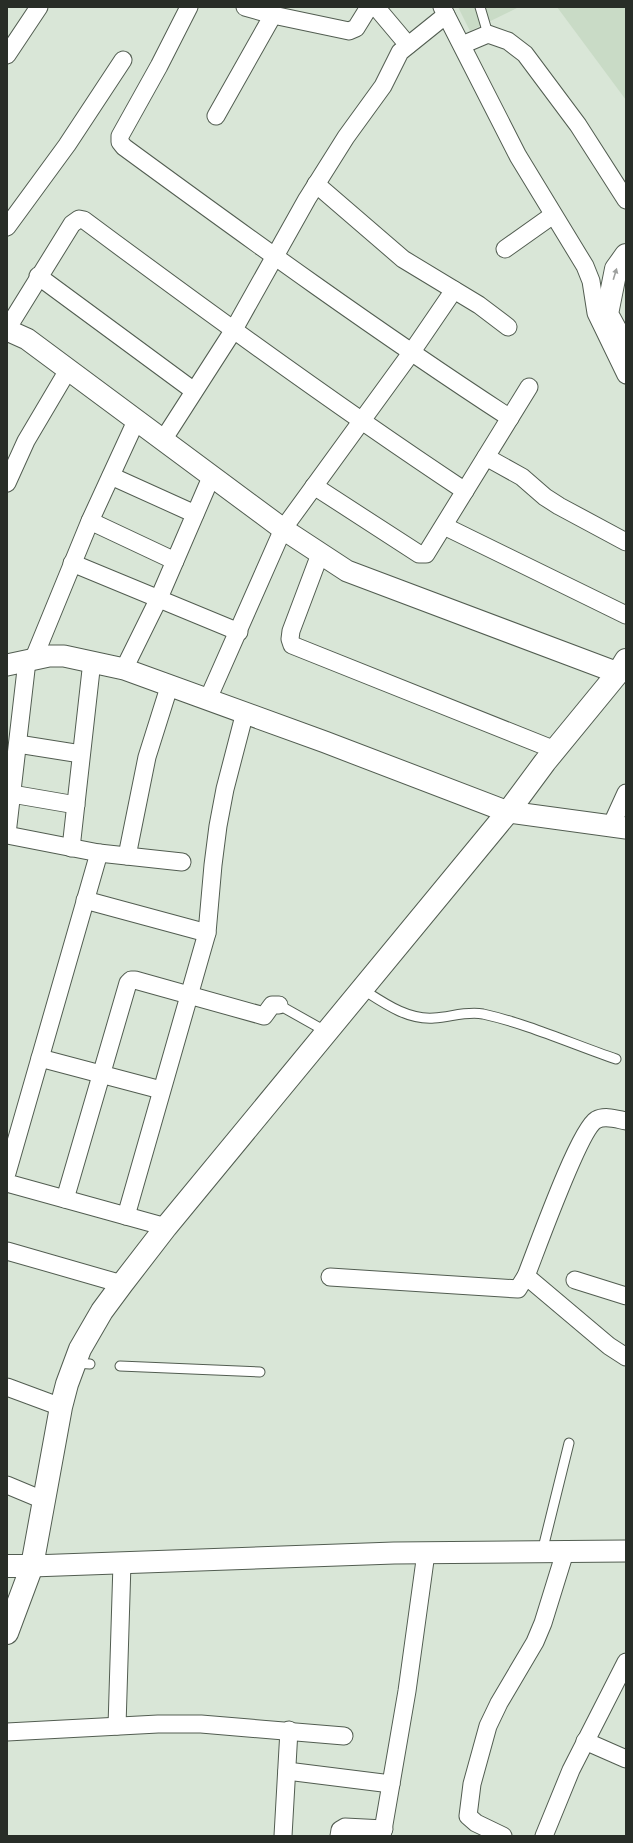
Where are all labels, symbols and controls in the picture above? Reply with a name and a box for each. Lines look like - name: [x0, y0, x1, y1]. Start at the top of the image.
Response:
- one-way arrow: [612, 267, 618, 279]

